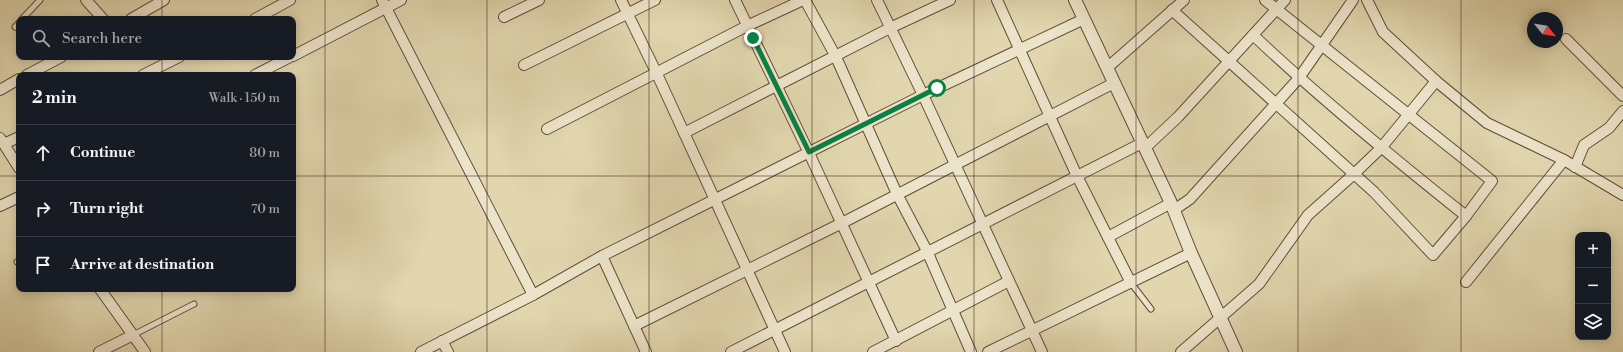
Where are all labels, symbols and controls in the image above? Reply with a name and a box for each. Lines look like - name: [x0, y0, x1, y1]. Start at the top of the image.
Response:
- north arrow: [1527, 12, 1563, 48]
- search box: [16, 16, 296, 60]
- icon: search: [30, 27, 52, 49]
- text: Search here: [62, 29, 142, 48]
- route end: [744, 29, 762, 47]
- route start: [928, 79, 946, 97]
- text: 2 min: [32, 87, 77, 109]
- text: Walk · 150 m: [209, 90, 280, 106]
- icon: ahead: [32, 142, 54, 164]
- text: Continue: [70, 143, 135, 162]
- text: 80 m: [249, 145, 280, 161]
- icon: right: [32, 198, 54, 220]
- text: Turn right: [70, 199, 144, 218]
- text: 70 m: [251, 201, 280, 217]
- map controls: [1575, 232, 1611, 340]
- button: +: [1575, 232, 1611, 268]
- icon: arrive: [32, 254, 54, 276]
- text: Arrive at destination: [70, 255, 214, 274]
- button: −: [1575, 268, 1611, 304]
- button: layers: [1575, 304, 1611, 340]

